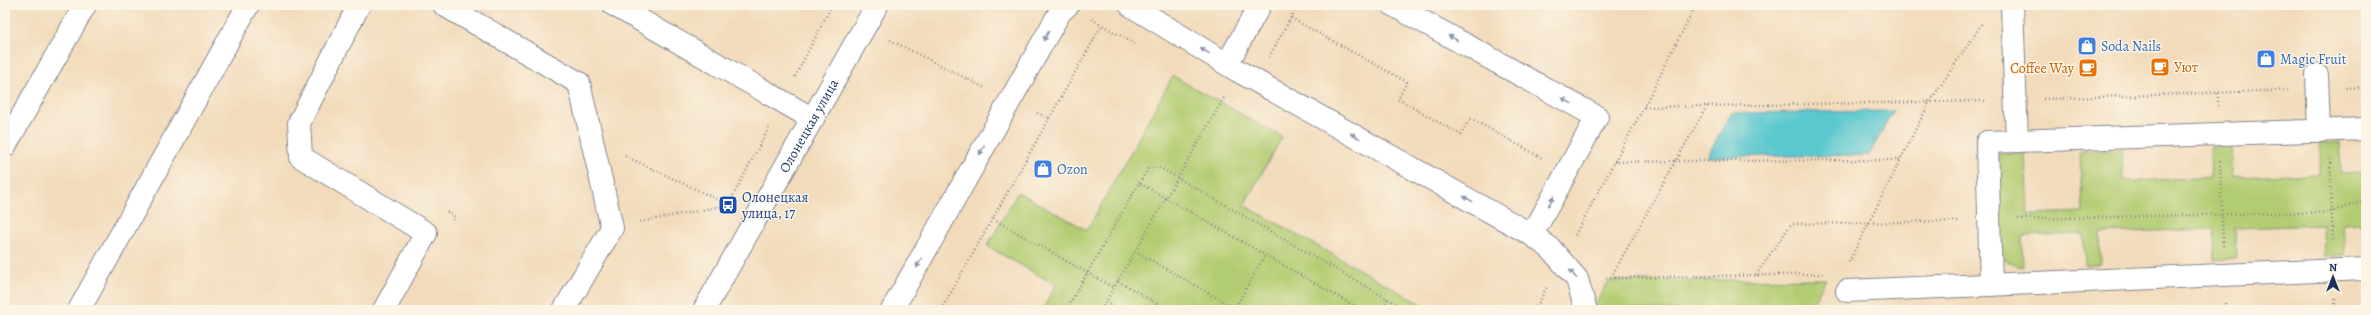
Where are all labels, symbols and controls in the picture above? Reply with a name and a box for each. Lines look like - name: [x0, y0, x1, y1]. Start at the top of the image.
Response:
- one-way arrow: [1042, 31, 1049, 42]
- one-way arrow: [1447, 35, 1459, 41]
- shop icon: Soda Nails: [2076, 35, 2098, 57]
- place label: Soda Nails: [2101, 37, 2161, 56]
- one-way arrow: [1199, 47, 1211, 54]
- shop icon: Magic Fruit: [2255, 48, 2277, 70]
- place label: Magic Fruit: [2280, 50, 2347, 69]
- cafe icon: Уют: [2149, 56, 2171, 78]
- cafe icon: Coffee Way: [2077, 57, 2099, 79]
- place label: Уют: [2174, 58, 2198, 77]
- place label: Coffee Way: [2010, 59, 2075, 78]
- street label: Олонецкая улица: [775, 75, 843, 176]
- one-way arrow: [1561, 97, 1573, 104]
- one-way arrow: [1349, 132, 1360, 139]
- one-way arrow: [979, 144, 986, 156]
- shop icon: Ozon: [1032, 158, 1054, 180]
- place label: Ozon: [1057, 160, 1088, 179]
- place label: Олонецкая улица, 17: [741, 188, 808, 223]
- bus stop icon: Олонецкая улица, 17: [717, 194, 739, 216]
- one-way arrow: [1547, 195, 1554, 207]
- one-way arrow: [1462, 196, 1474, 203]
- one-way arrow: [915, 257, 922, 269]
- north arrow: [2313, 257, 2353, 297]
- text: N: [2329, 260, 2337, 275]
- one-way arrow: [1568, 269, 1577, 280]

